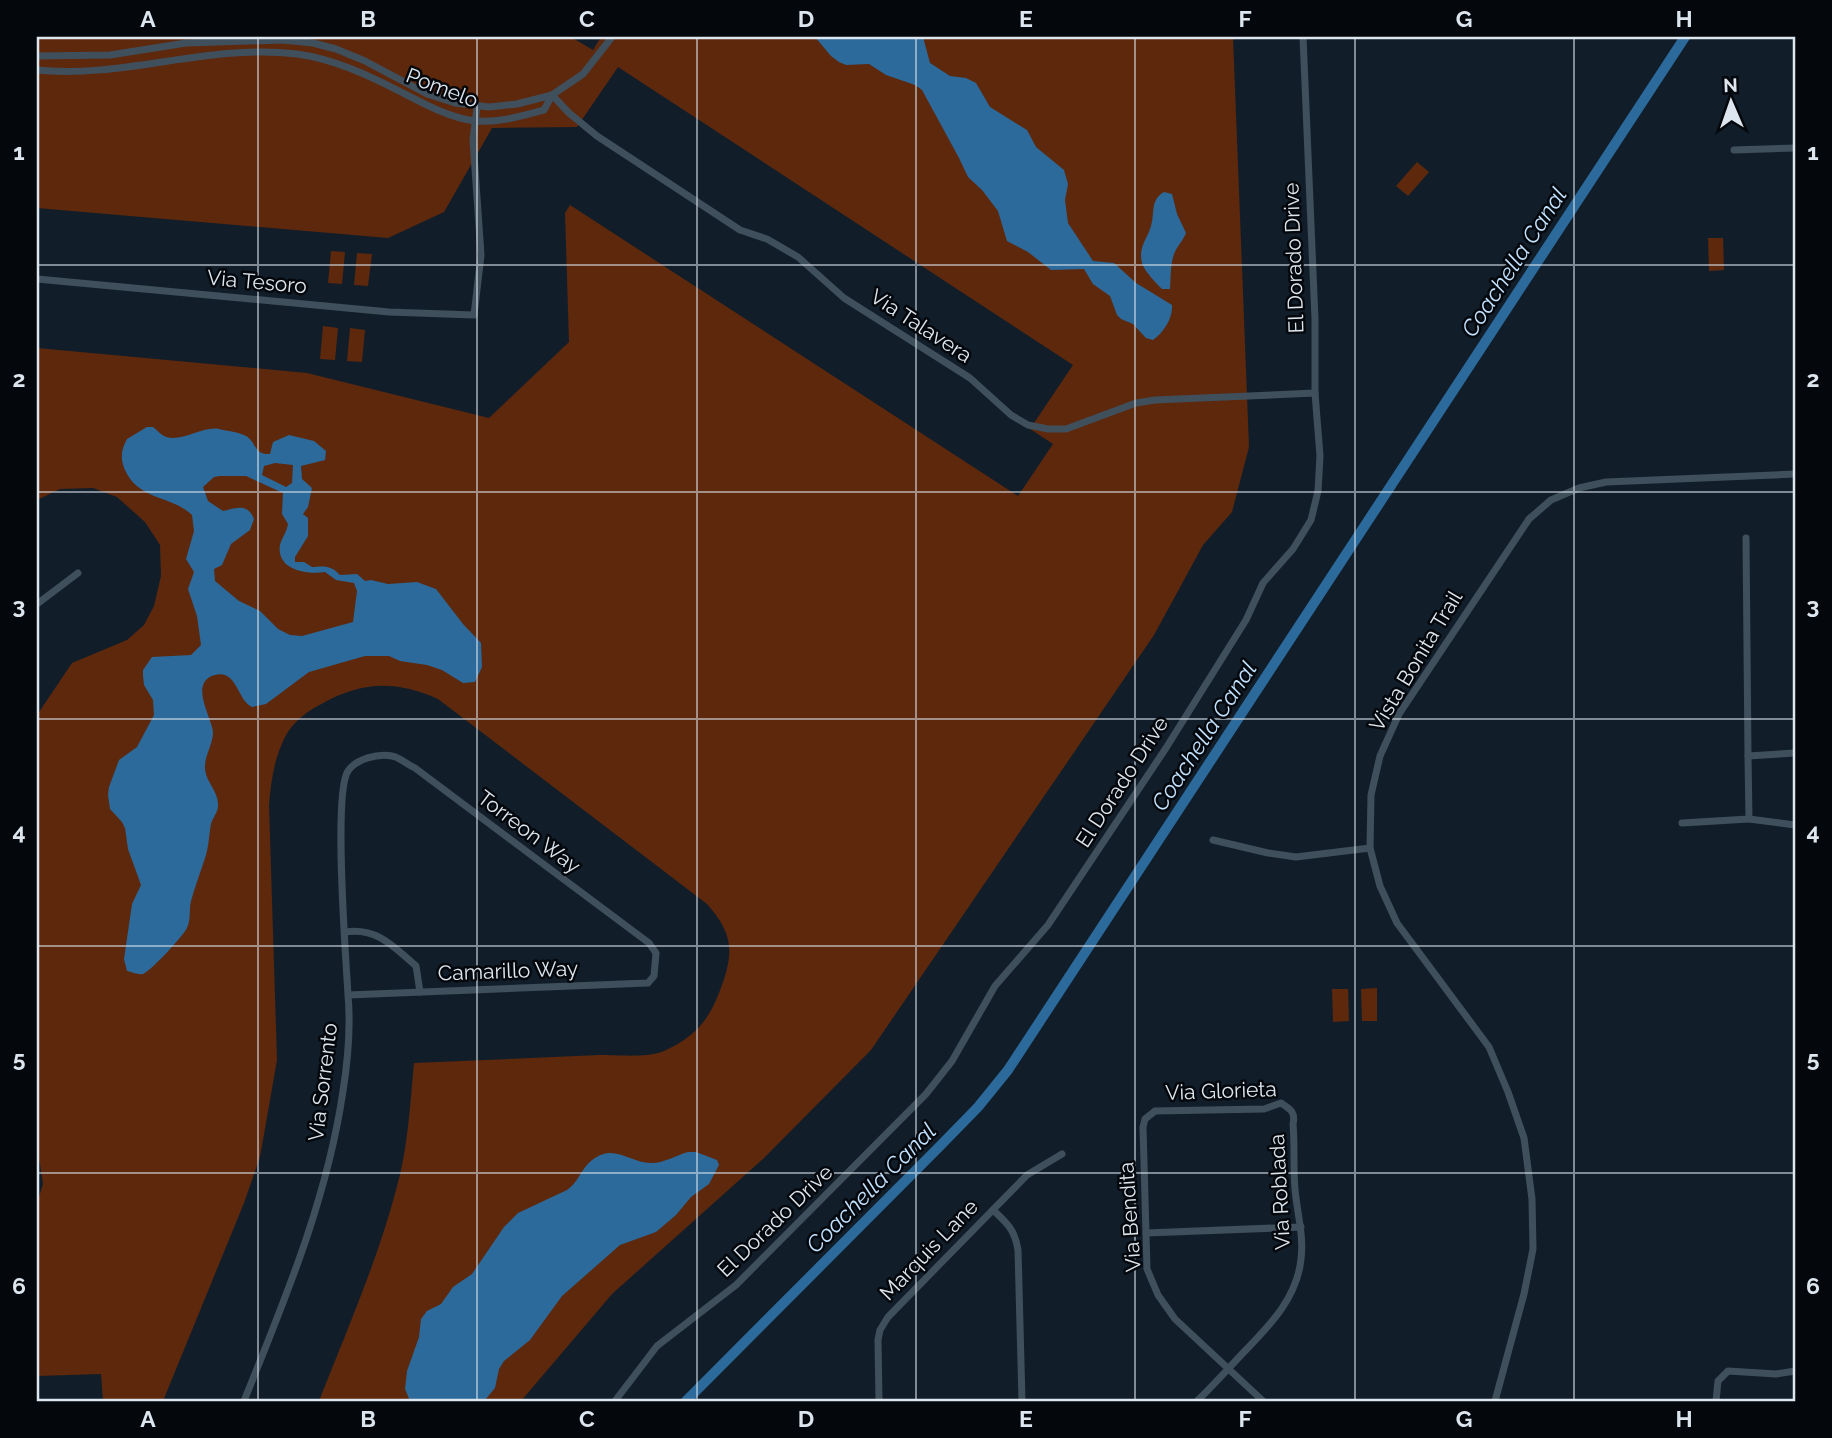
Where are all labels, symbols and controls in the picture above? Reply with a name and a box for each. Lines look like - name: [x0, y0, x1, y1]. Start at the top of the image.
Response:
- text: A: [140, 5, 156, 32]
- text: B: [360, 5, 376, 32]
- text: C: [579, 5, 595, 32]
- text: D: [798, 5, 814, 32]
- text: E: [1019, 5, 1033, 32]
- text: F: [1238, 5, 1252, 32]
- text: G: [1456, 5, 1472, 32]
- text: H: [1675, 5, 1693, 32]
- street label: Pomelo: [403, 62, 482, 113]
- north arrow: [1696, 66, 1766, 136]
- text: N: [1723, 74, 1738, 96]
- text: 1: [13, 138, 25, 165]
- text: 1: [1807, 138, 1819, 165]
- street label: El Dorado Drive: [1278, 182, 1309, 334]
- water label: Coachella Canal: [1455, 182, 1572, 341]
- street label: Via Tesoro: [206, 265, 308, 298]
- street label: Via Talavera: [866, 284, 977, 368]
- text: 2: [13, 365, 25, 392]
- text: 2: [1807, 365, 1819, 392]
- street label: Vista Bonita Trail: [1364, 586, 1467, 735]
- text: 3: [13, 592, 25, 619]
- text: 3: [1807, 592, 1819, 619]
- water label: Coachella Canal: [1145, 656, 1262, 815]
- street label: El Dorado Drive: [1070, 712, 1173, 852]
- street label: Torreon Way: [473, 785, 586, 878]
- text: 4: [12, 818, 26, 845]
- text: 4: [1806, 818, 1820, 845]
- street label: Camarillo Way: [437, 956, 579, 985]
- street label: Via Sorrento: [303, 1021, 342, 1143]
- text: 5: [13, 1045, 26, 1072]
- text: 5: [1807, 1045, 1820, 1072]
- street label: Via Glorieta: [1165, 1076, 1277, 1105]
- water label: Coachella Canal: [800, 1117, 941, 1258]
- street label: Via Roblada: [1264, 1133, 1295, 1251]
- street label: El Dorado Drive: [712, 1159, 837, 1282]
- street label: Via Bendita: [1113, 1161, 1146, 1273]
- street label: Marquis Lane: [874, 1194, 983, 1305]
- text: 6: [12, 1272, 26, 1299]
- text: 6: [1806, 1272, 1820, 1299]
- text: A: [140, 1405, 156, 1432]
- text: B: [360, 1405, 376, 1432]
- text: C: [579, 1405, 595, 1432]
- text: D: [798, 1405, 814, 1432]
- text: E: [1019, 1405, 1033, 1432]
- text: F: [1238, 1405, 1252, 1432]
- text: G: [1456, 1405, 1472, 1432]
- text: H: [1675, 1405, 1693, 1432]

